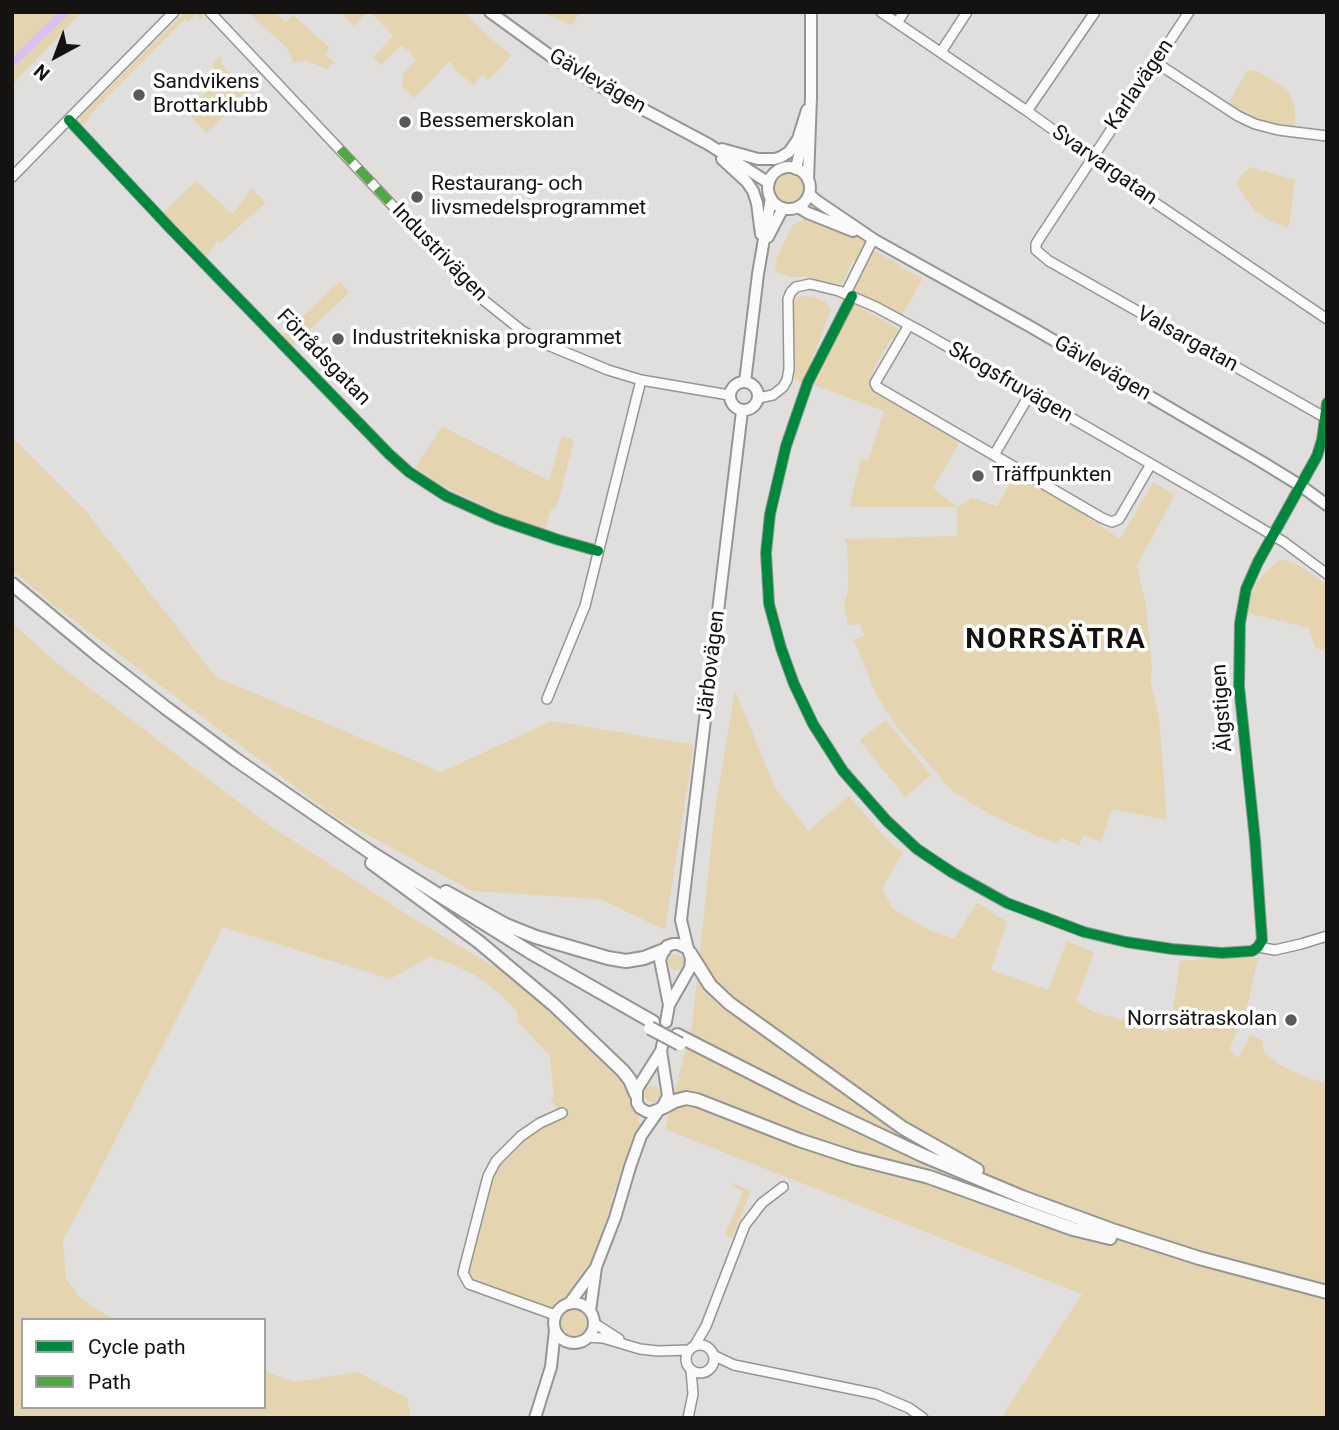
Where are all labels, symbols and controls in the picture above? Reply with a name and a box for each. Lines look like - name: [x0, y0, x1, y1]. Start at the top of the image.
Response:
- north arrow: [21, 21, 91, 91]
- street label: Karlavägen: [1100, 35, 1180, 135]
- street label: Gävlevägen: [544, 44, 650, 120]
- text: N: [29, 59, 54, 85]
- place label: Sandvikens Brottarklubb: [153, 70, 268, 120]
- marker: Sandvikens Brottarklubb: [131, 87, 147, 103]
- place label: Bessemerskolan: [419, 109, 574, 135]
- marker: Bessemerskolan: [397, 114, 413, 130]
- street label: Svarvargatan: [1047, 120, 1161, 212]
- place label: Restaurang- och livsmedelsprogrammet: [431, 172, 646, 222]
- marker: Restaurang- och livsmedelsprogrammet: [409, 189, 425, 205]
- street label: Industrivägen: [386, 199, 492, 307]
- street label: Valsargatan: [1132, 302, 1242, 378]
- street label: Förrådsgatan: [271, 305, 375, 411]
- place label: Industritekniska programmet: [352, 326, 622, 352]
- marker: Industritekniska programmet: [330, 331, 346, 347]
- street label: Gävlevägen: [1049, 331, 1155, 407]
- street label: Skogsfruvägen: [943, 337, 1077, 429]
- place label: Träffpunkten: [992, 463, 1112, 489]
- marker: Träffpunkten: [970, 468, 986, 484]
- street label: Järbovägen: [693, 609, 731, 721]
- district label: NORRSÄTRA: [966, 624, 1146, 658]
- street label: Älgstigen: [1207, 663, 1239, 753]
- place label: Norrsätraskolan: [1127, 1007, 1277, 1033]
- marker: Norrsätraskolan: [1283, 1012, 1299, 1028]
- legend: [21, 1318, 266, 1409]
- text: Cycle path: [88, 1335, 186, 1359]
- text: Path: [88, 1370, 131, 1394]

